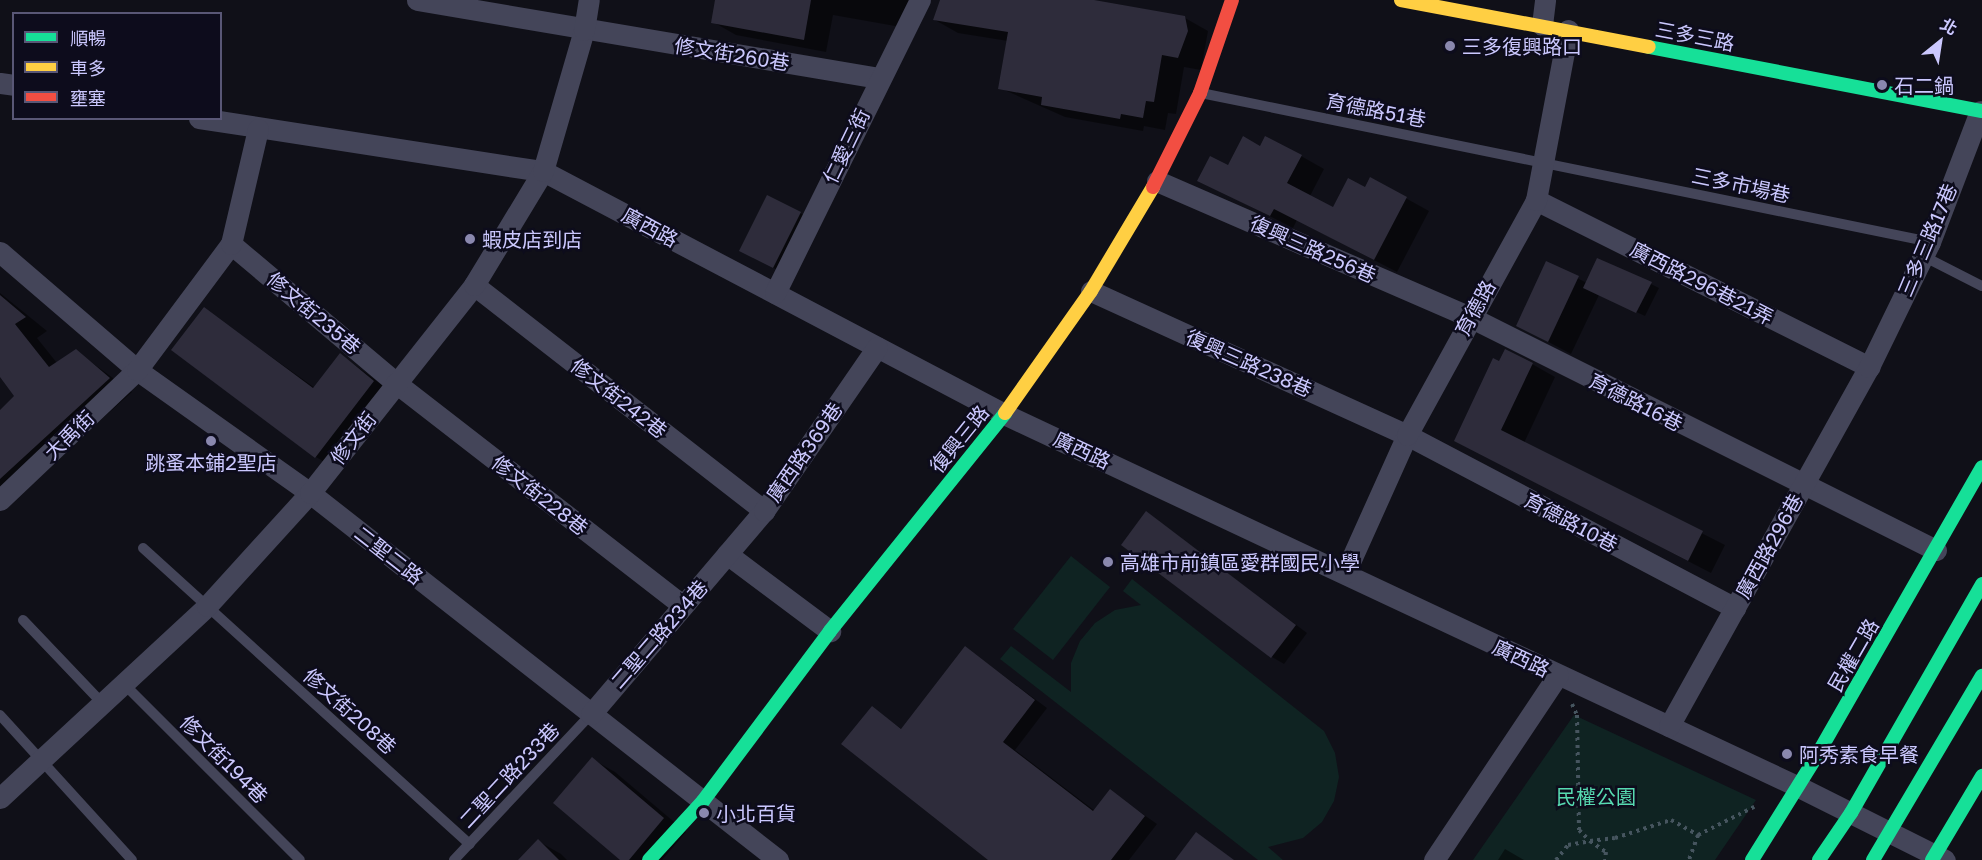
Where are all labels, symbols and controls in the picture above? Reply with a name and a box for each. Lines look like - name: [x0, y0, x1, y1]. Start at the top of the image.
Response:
- legend: [12, 12, 222, 120]
- north arrow: [1910, 12, 1970, 72]
- text: 北: [1937, 14, 1961, 39]
- street label: 三多三路: [1653, 17, 1737, 55]
- text: 順暢: [70, 27, 106, 49]
- street label: 修文街260巷: [673, 33, 791, 75]
- place label: 三多復興路口: [1462, 34, 1582, 58]
- marker: 三多復興路口: [1443, 39, 1457, 53]
- text: 車多: [70, 57, 106, 79]
- place label: 石二鍋: [1894, 73, 1954, 97]
- marker: 石二鍋: [1875, 78, 1889, 92]
- text: 壅塞: [70, 87, 106, 109]
- street label: 育德路51巷: [1324, 89, 1428, 131]
- street label: 仁愛三街: [818, 105, 874, 187]
- street label: 三多市場巷: [1690, 163, 1792, 207]
- street label: 三多三路17巷: [1892, 180, 1962, 300]
- street label: 廣西路: [618, 202, 682, 252]
- street label: 復興三路256巷: [1246, 211, 1380, 287]
- place label: 蝦皮店到店: [482, 227, 582, 251]
- marker: 蝦皮店到店: [463, 232, 477, 246]
- street label: 廣西路296巷21弄: [1627, 237, 1777, 329]
- street label: 修文街235巷: [262, 267, 366, 359]
- street label: 育德路: [1450, 276, 1500, 340]
- street label: 復興三路238巷: [1182, 324, 1316, 402]
- street label: 修文街242巷: [566, 353, 672, 443]
- street label: 育德路16巷: [1585, 368, 1687, 436]
- street label: 廣西路369巷: [761, 398, 847, 506]
- street label: 復興三路: [925, 400, 993, 478]
- street label: 大禹街: [39, 406, 99, 464]
- street label: 修文街: [325, 407, 381, 469]
- street label: 廣西路: [1050, 426, 1114, 474]
- marker: 跳蚤本鋪2聖店: [204, 434, 218, 448]
- place label: 跳蚤本鋪2聖店: [145, 450, 277, 474]
- street label: 修文街228巷: [487, 450, 593, 540]
- street label: 育德路10巷: [1520, 487, 1622, 557]
- street label: 廣西路296巷: [1730, 490, 1808, 602]
- street label: 二聖二路: [350, 521, 428, 589]
- place label: 高雄市前鎮區愛群國民小學: [1120, 550, 1360, 574]
- marker: 高雄市前鎮區愛群國民小學: [1101, 555, 1115, 569]
- street label: 二聖二路234巷: [605, 575, 713, 693]
- street label: 民權二路: [1823, 614, 1883, 696]
- street label: 廣西路: [1489, 634, 1553, 682]
- street label: 修文街208巷: [299, 663, 401, 759]
- street label: 修文街194巷: [175, 710, 273, 808]
- street label: 二聖二路233巷: [454, 717, 564, 833]
- place label: 阿秀素食早餐: [1799, 742, 1919, 766]
- marker: 阿秀素食早餐: [1780, 747, 1794, 761]
- park label: 民權公園: [1556, 784, 1636, 808]
- place label: 小北百貨: [716, 801, 796, 825]
- marker: 小北百貨: [697, 806, 711, 820]

